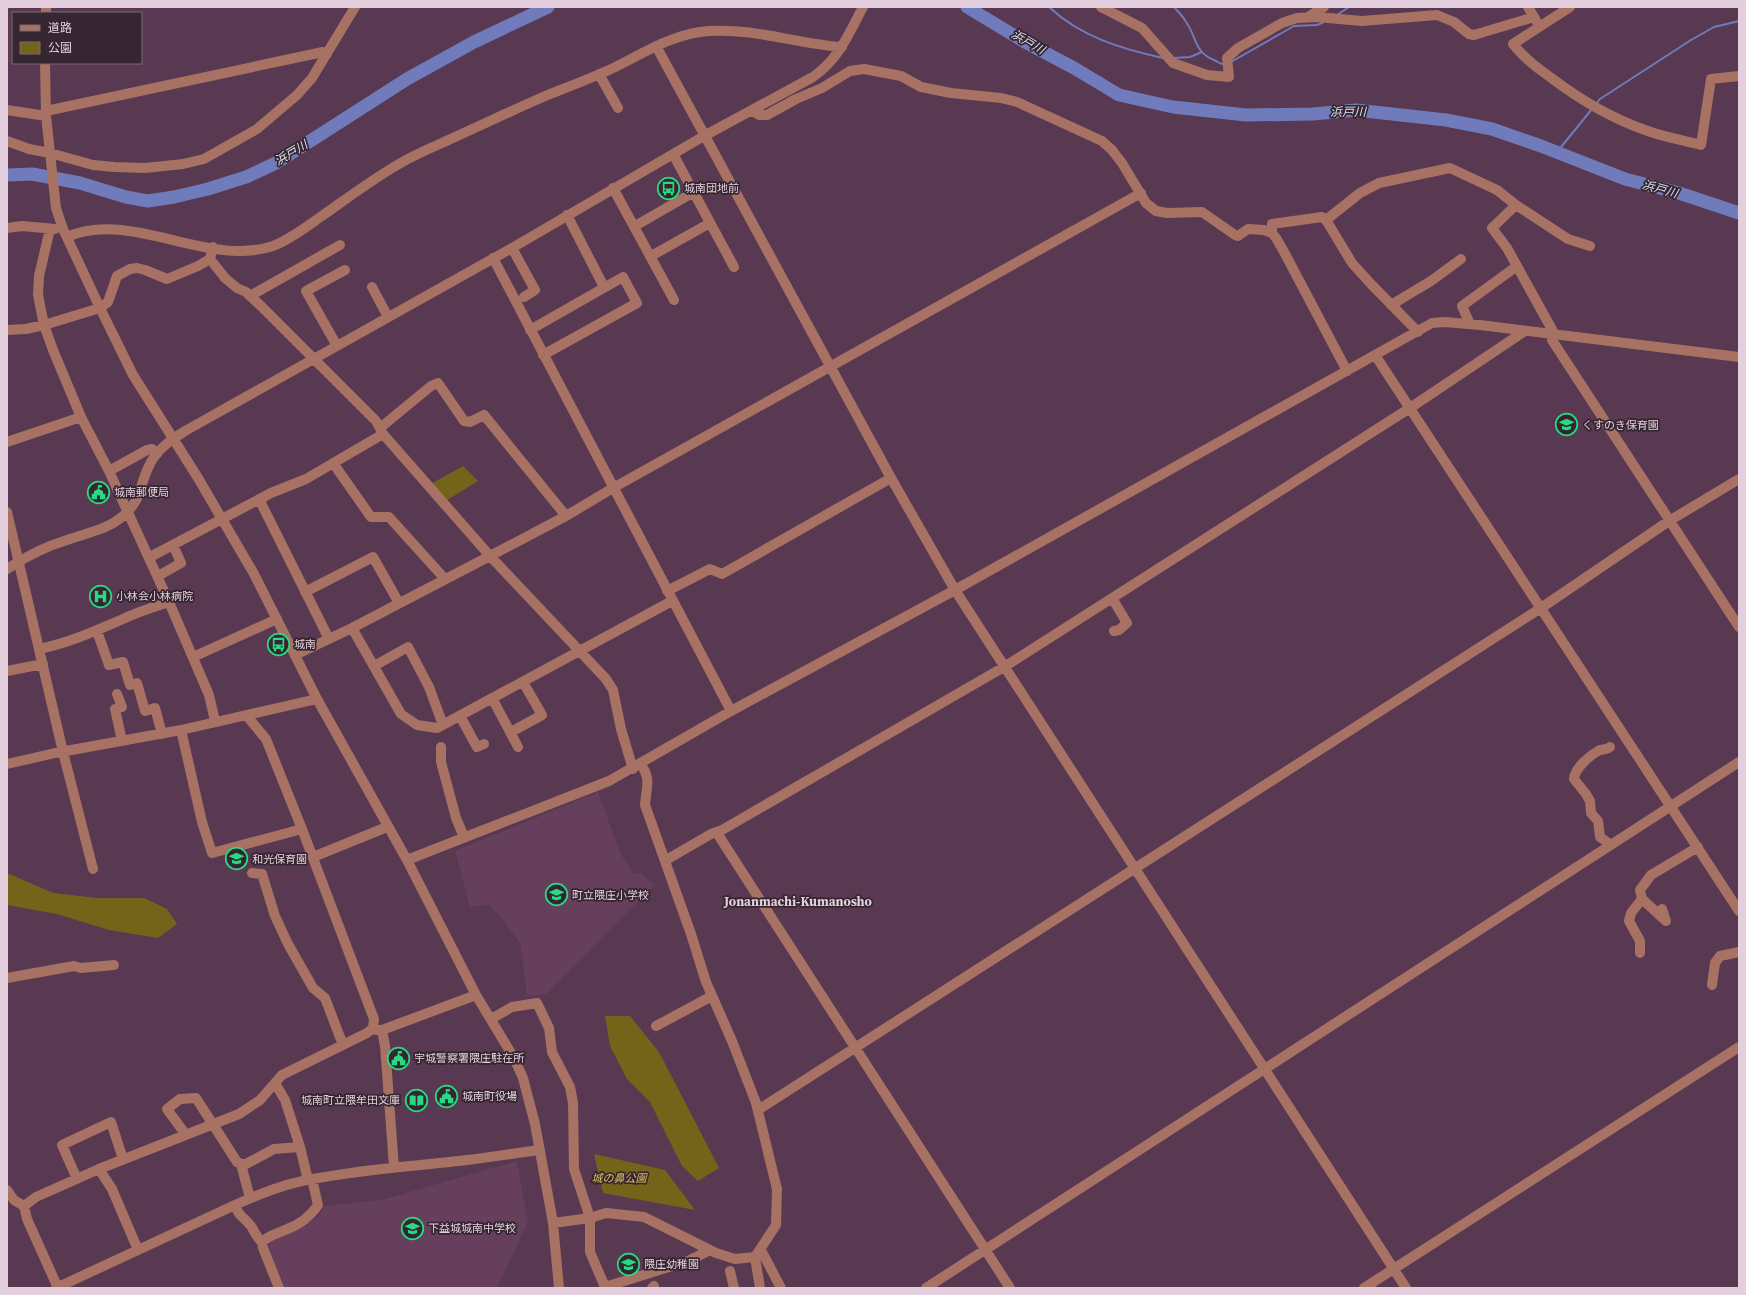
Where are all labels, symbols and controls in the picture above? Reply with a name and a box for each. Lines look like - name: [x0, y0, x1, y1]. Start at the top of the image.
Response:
- legend: [12, 12, 142, 64]
- text: 道路: [48, 20, 72, 36]
- water label: 浜戸川: [1008, 26, 1049, 59]
- text: 公園: [48, 40, 72, 56]
- water label: 浜戸川: [1330, 104, 1368, 120]
- water label: 浜戸川: [271, 136, 312, 169]
- bus stop icon: 城南団地前: [655, 175, 681, 201]
- water label: 浜戸川: [1640, 176, 1681, 202]
- place label: 城南団地前: [684, 181, 739, 196]
- school or university icon: くすのき保育園: [1554, 412, 1580, 438]
- place label: くすのき保育園: [1582, 418, 1659, 433]
- public building icon: 城南郵便局: [85, 479, 111, 505]
- place label: 城南郵便局: [114, 485, 169, 500]
- hospital icon: 小林会小林病院: [88, 583, 114, 609]
- place label: 小林会小林病院: [116, 589, 193, 604]
- bus stop icon: 城南: [265, 631, 291, 657]
- place label: 城南: [294, 637, 316, 652]
- school or university icon: 和光保育園: [224, 846, 250, 872]
- place label: 和光保育園: [252, 852, 307, 867]
- school or university icon: 町立隈庄小学校: [543, 882, 569, 908]
- place label: 町立隈庄小学校: [572, 888, 649, 903]
- district label: Jonanmachi-Kumanosho: [723, 893, 872, 910]
- public building icon: 宇城警察署隈庄駐在所: [386, 1045, 412, 1071]
- place label: 宇城警察署隈庄駐在所: [414, 1051, 525, 1066]
- public building icon: 城南町役場: [433, 1083, 459, 1109]
- library icon: 城南町立隈牟田文庫: [403, 1087, 429, 1113]
- place label: 城南町役場: [462, 1089, 517, 1104]
- place label: 城南町立隈牟田文庫: [301, 1093, 400, 1108]
- park label: 城の鼻公園: [592, 1171, 648, 1186]
- school or university icon: 下益城城南中学校: [399, 1215, 425, 1241]
- place label: 下益城城南中学校: [428, 1221, 516, 1236]
- school or university icon: 隈庄幼稚園: [615, 1251, 641, 1277]
- place label: 隈庄幼稚園: [644, 1257, 699, 1272]

